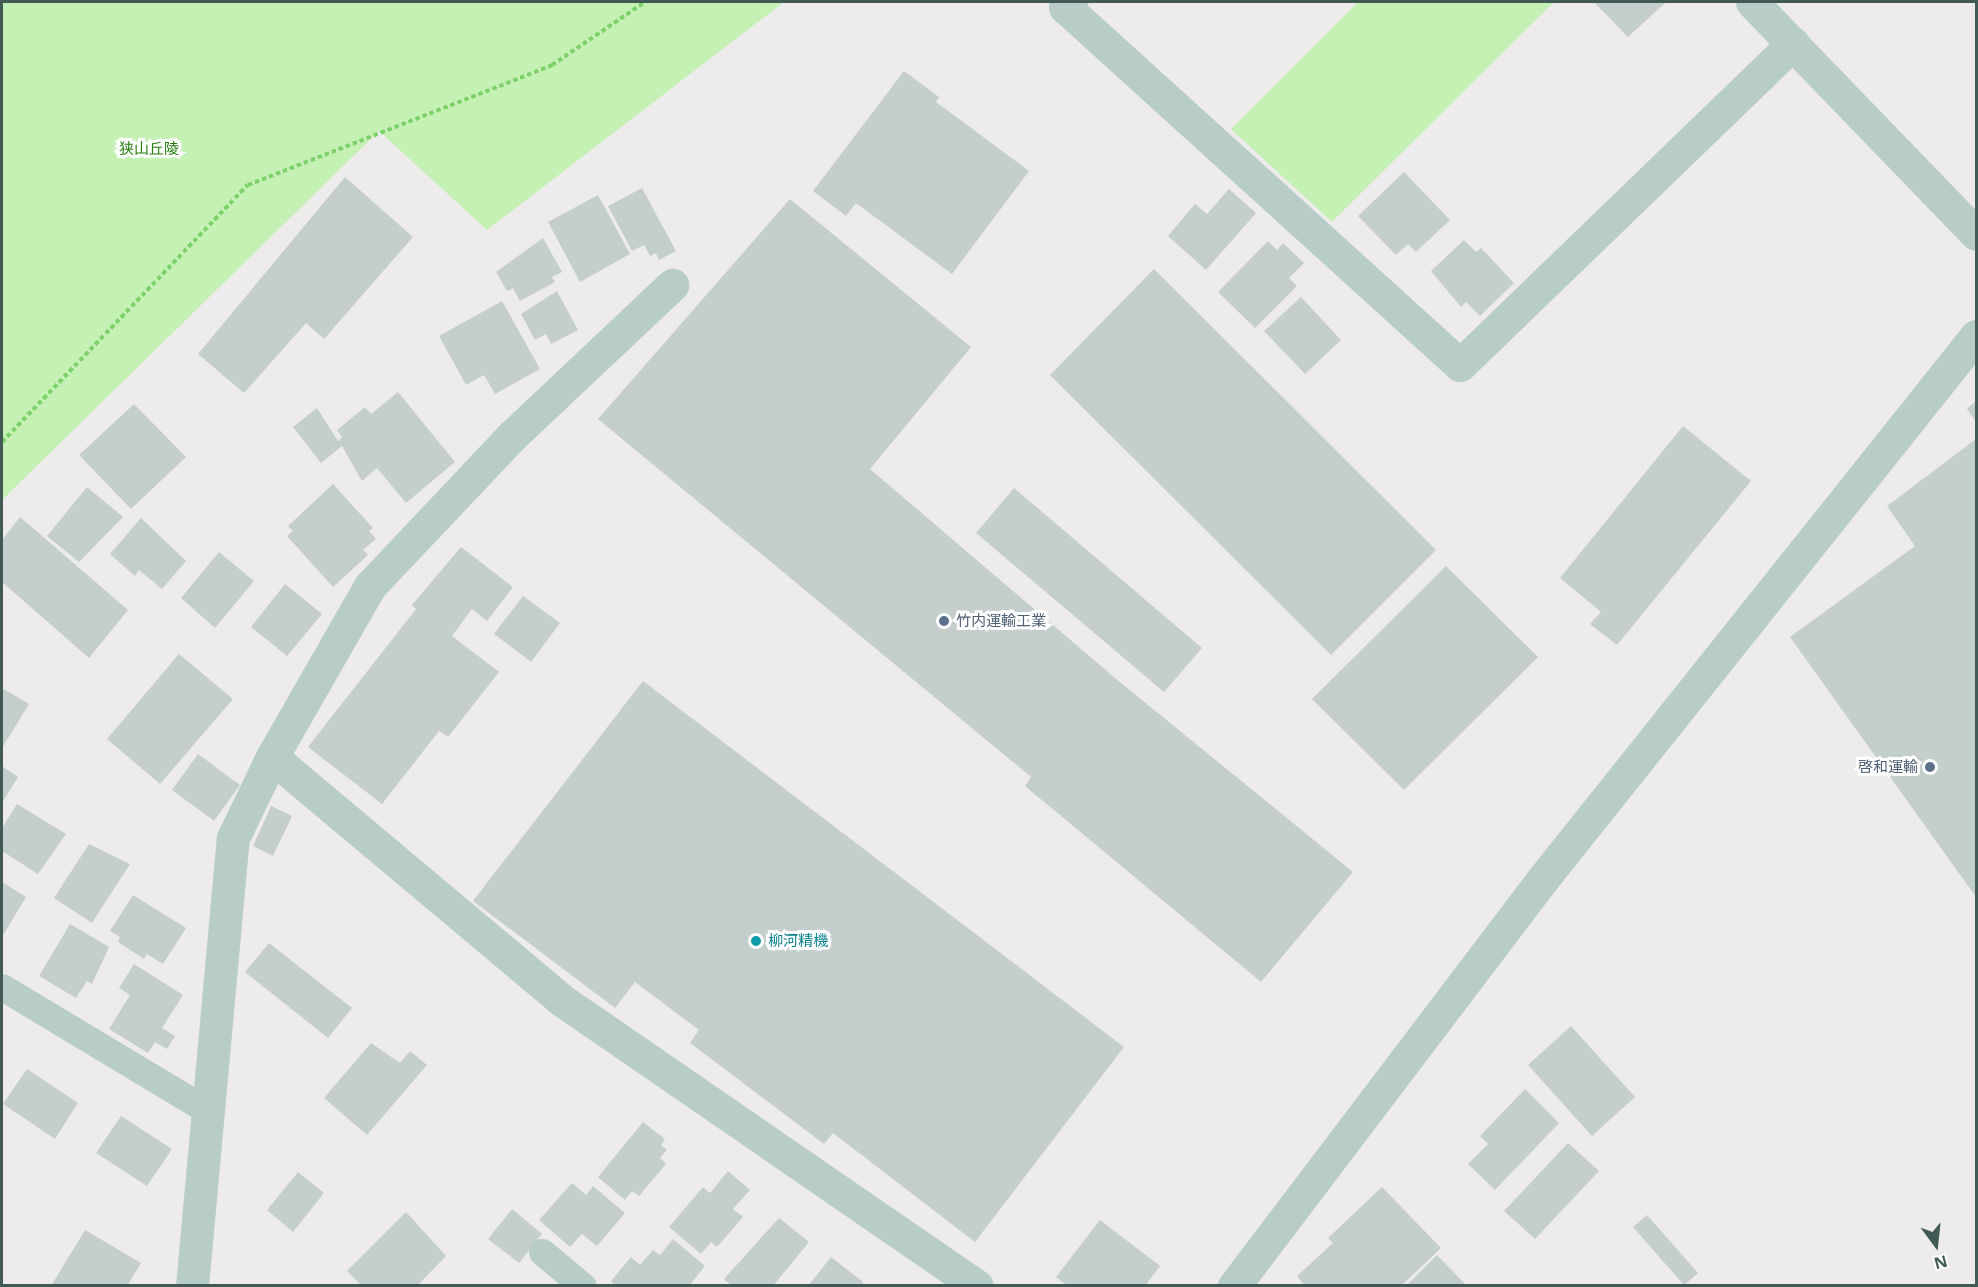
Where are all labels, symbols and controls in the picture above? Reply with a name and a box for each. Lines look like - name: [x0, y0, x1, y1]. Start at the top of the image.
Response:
- park label: 狭山丘陵: [119, 140, 179, 158]
- place label: 竹内運輸工業: [956, 612, 1046, 630]
- marker: 竹内運輸工業: [937, 614, 951, 628]
- place label: 啓和運輸: [1858, 758, 1918, 776]
- marker: 啓和運輸: [1923, 760, 1937, 774]
- place label: 柳河精機: [768, 932, 828, 950]
- marker: 柳河精機: [749, 934, 763, 948]
- north arrow: [1906, 1215, 1966, 1275]
- text: N: [1932, 1250, 1950, 1275]

